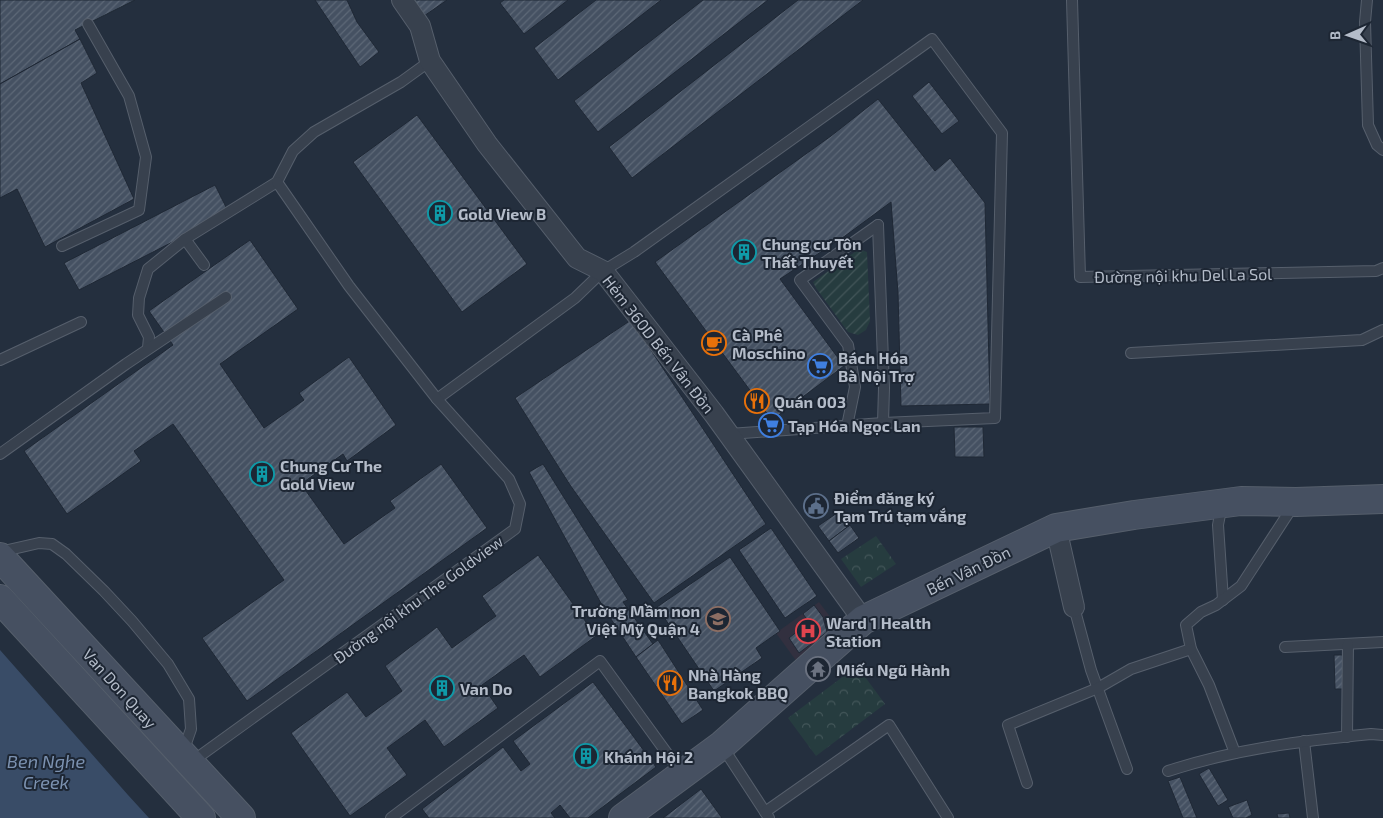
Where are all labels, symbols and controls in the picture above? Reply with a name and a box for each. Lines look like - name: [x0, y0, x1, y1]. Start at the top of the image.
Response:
- north arrow: [1323, 10, 1373, 60]
- text: B: [1326, 31, 1343, 40]
- building icon: Gold View B: [427, 200, 453, 226]
- place label: Gold View B: [458, 204, 546, 223]
- place label: Chung cư Tôn Thất Thuyết: [762, 234, 862, 272]
- building icon: Chung cư Tôn Thất Thuyết: [731, 239, 757, 265]
- street label: Đường nội khu Del La Sol: [1094, 264, 1272, 286]
- street label: Hẻm 360D Bến Vân Đồn: [599, 271, 719, 417]
- place label: Cà Phê Moschino: [732, 325, 806, 362]
- cafe icon: Cà Phê Moschino: [701, 330, 727, 356]
- place label: Bách Hóa Bà Nội Trợ: [838, 348, 915, 385]
- supermarket icon: Bách Hóa Bà Nội Trợ: [807, 353, 833, 379]
- restaurant icon: Quán 003: [744, 388, 770, 414]
- place label: Quán 003: [774, 392, 846, 412]
- supermarket icon: Tạp Hóa Ngọc Lan: [758, 412, 784, 438]
- place label: Tạp Hóa Ngọc Lan: [788, 416, 921, 435]
- place label: Chung Cư The Gold View: [280, 456, 382, 493]
- building icon: Chung Cư The Gold View: [249, 461, 275, 487]
- place label: Điểm đăng ký Tạm Trú tạm vắng: [834, 488, 967, 525]
- public building icon: Điểm đăng ký Tạm Trú tạm vắng: [803, 493, 829, 519]
- street label: Đường nội khu The Goldview: [329, 531, 507, 667]
- street label: Bến Vân Đồn: [923, 542, 1013, 598]
- place label: Trường Mầm non Việt Mỹ Quận 4: [572, 601, 700, 639]
- school or university icon: Trường Mầm non Việt Mỹ Quận 4: [705, 606, 731, 632]
- place label: Ward 1 Health Station: [826, 613, 931, 650]
- hospital icon: Ward 1 Health Station: [795, 618, 821, 644]
- street label: Van Don Quay: [79, 644, 161, 733]
- temple icon: Miếu Ngũ Hành: [805, 656, 831, 682]
- place label: Miếu Ngũ Hành: [836, 660, 950, 679]
- place label: Nhà Hàng Bangkok BBQ: [688, 665, 788, 703]
- restaurant icon: Nhà Hàng Bangkok BBQ: [657, 670, 683, 696]
- building icon: Van Do: [429, 675, 455, 701]
- place label: Van Do: [460, 679, 512, 698]
- building icon: Khánh Hội 2: [573, 743, 599, 769]
- place label: Khánh Hội 2: [604, 747, 693, 766]
- water label: Ben Nghe Creek: [7, 750, 85, 793]

